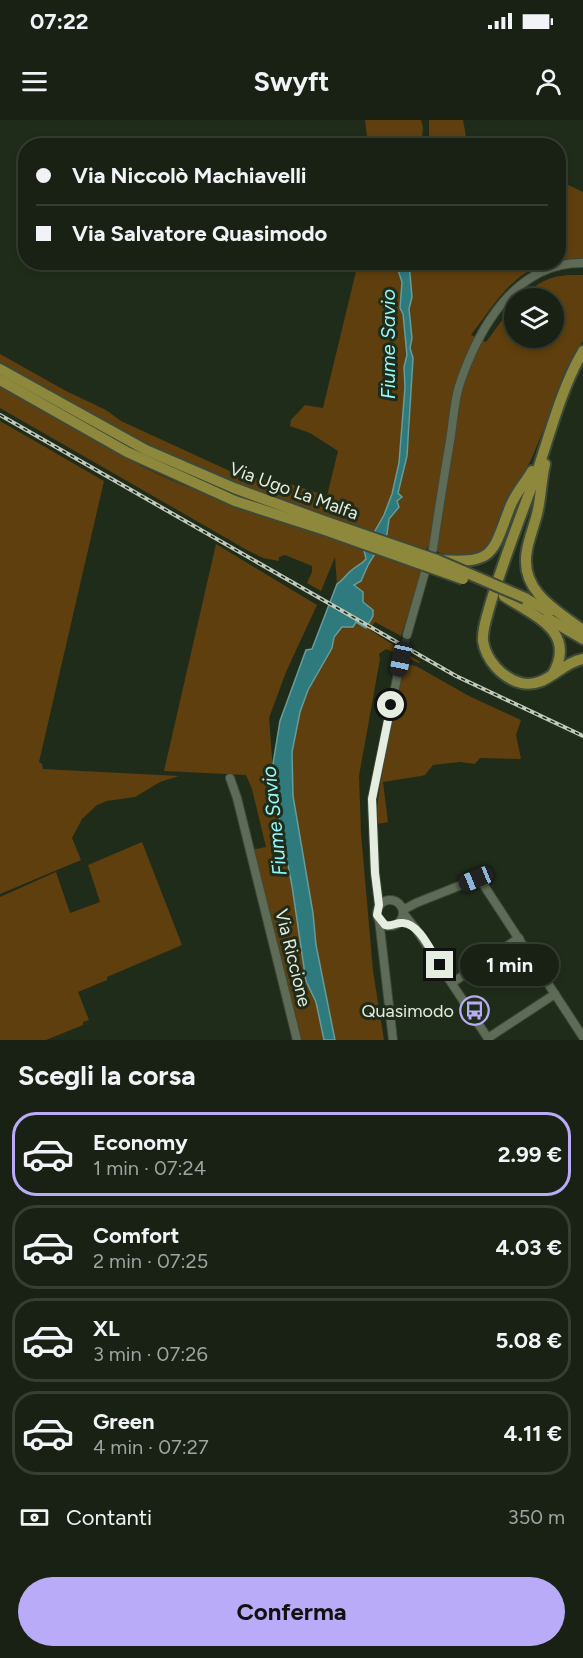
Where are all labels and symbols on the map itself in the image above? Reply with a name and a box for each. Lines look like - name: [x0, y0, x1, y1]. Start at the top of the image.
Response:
- water label: Fiume Savio: [376, 288, 400, 399]
- street label: Via Ugo La Malfa: [227, 457, 361, 525]
- car: [388, 640, 414, 678]
- route start: [377, 691, 404, 718]
- water label: Fiume Savio: [256, 765, 292, 877]
- car: [456, 864, 496, 894]
- street label: Via Riccione: [270, 907, 316, 1009]
- callout: 1 min: [461, 944, 560, 986]
- route end: [426, 951, 453, 978]
- bus stop icon: Quasimodo: [459, 995, 491, 1027]
- place label: Quasimodo: [361, 1000, 454, 1022]

